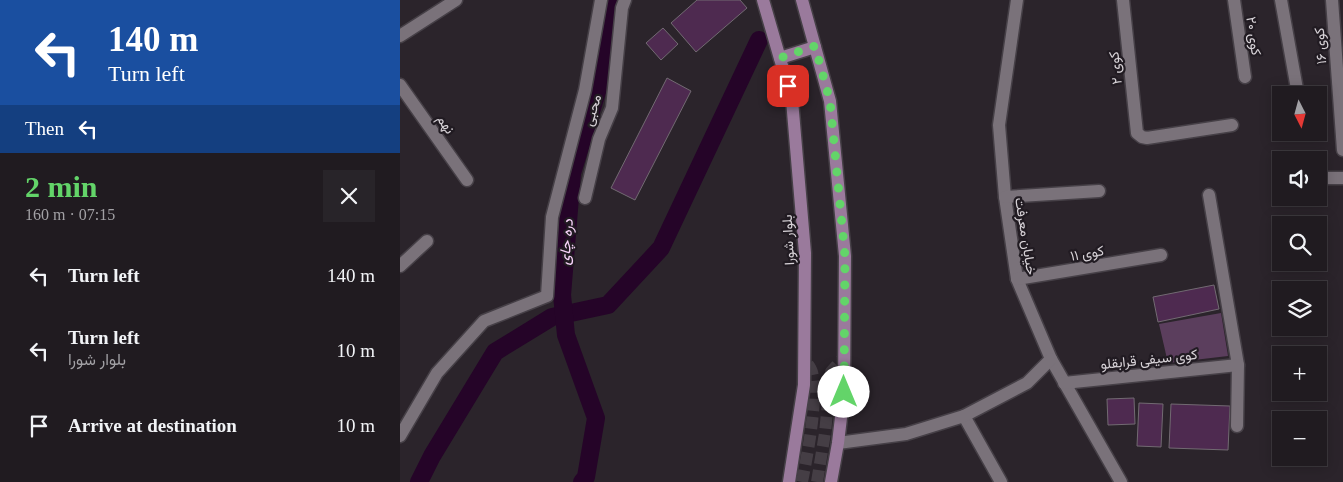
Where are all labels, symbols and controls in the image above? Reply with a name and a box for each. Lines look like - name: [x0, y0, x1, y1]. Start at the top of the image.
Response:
- street label: کوی ۲۰: [1242, 16, 1264, 57]
- icon: left: [25, 20, 90, 85]
- text: 140 m: [108, 20, 198, 59]
- street label: کوی ۱۶: [1312, 27, 1330, 65]
- street label: کوی ۲: [1106, 51, 1126, 85]
- text: Turn left: [108, 61, 185, 86]
- pin: [767, 65, 809, 107]
- icon: arrive: [774, 72, 802, 100]
- north arrow: [1272, 86, 1328, 141]
- map controls: [1272, 86, 1327, 466]
- street label: محبی: [581, 93, 605, 128]
- street label: نهم: [433, 112, 457, 137]
- icon: left: [74, 115, 102, 143]
- text: Then: [25, 118, 64, 139]
- button: sound: [1272, 151, 1327, 206]
- text: 2 min: [25, 170, 98, 203]
- button: close: [323, 170, 375, 222]
- street label: خیابان معرفت: [1011, 196, 1039, 276]
- text: 160 m · 07:15: [25, 206, 115, 223]
- street label: بلوار شورا: [780, 214, 798, 266]
- button: search: [1272, 216, 1327, 271]
- water label: دره چای: [556, 217, 578, 266]
- street label: کوی ۱۱: [1069, 243, 1105, 265]
- icon: left: [25, 262, 53, 290]
- text: Turn left: [68, 265, 140, 286]
- text: 140 m: [327, 265, 375, 286]
- button: layers: [1272, 281, 1327, 336]
- text: Turn left: [68, 327, 140, 348]
- icon: left: [25, 337, 53, 365]
- text: 10 m: [336, 340, 375, 361]
- button: +: [1272, 346, 1327, 401]
- street label: کوی سیفی قرابقلو: [1100, 347, 1198, 373]
- text: بلوار شورا: [68, 351, 126, 368]
- position arrow: [817, 365, 869, 417]
- button: −: [1272, 411, 1327, 466]
- icon: arrive: [25, 412, 53, 440]
- text: Arrive at destination: [68, 415, 237, 436]
- text: 10 m: [336, 415, 375, 436]

